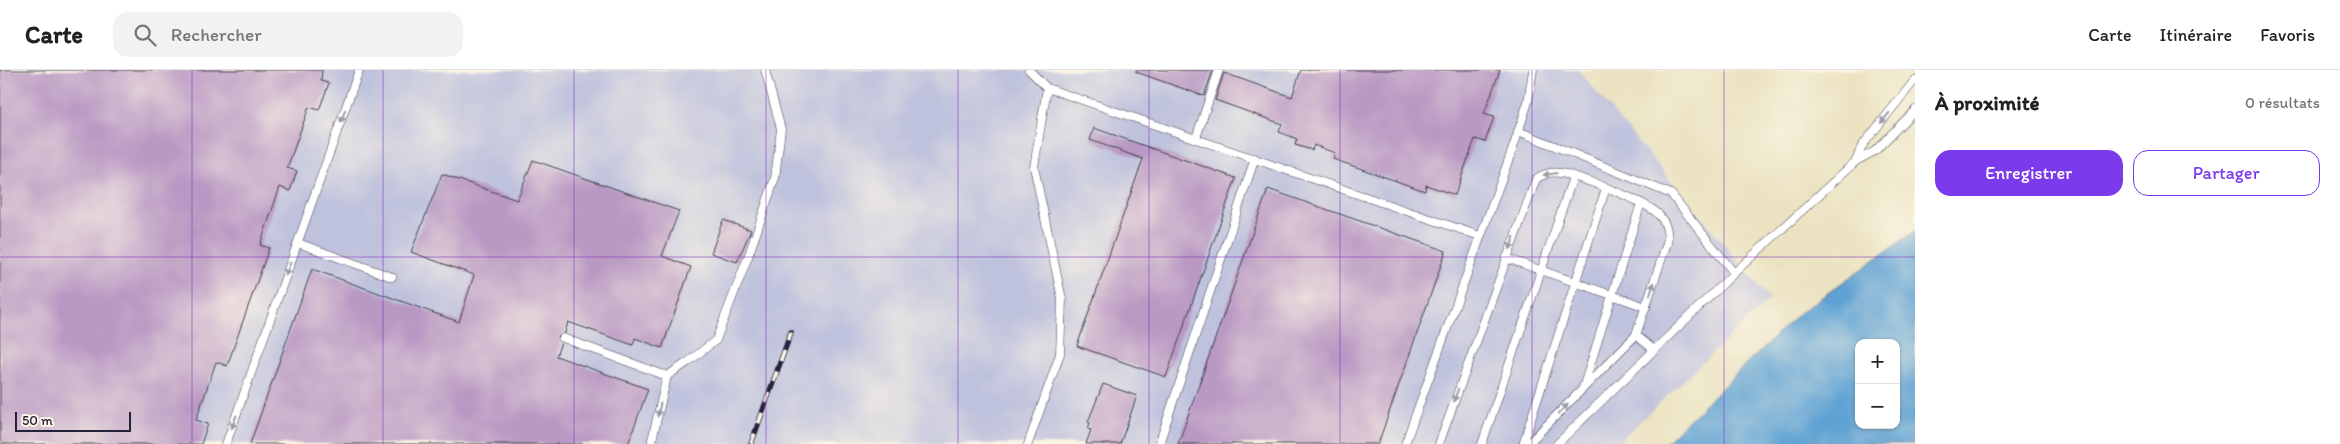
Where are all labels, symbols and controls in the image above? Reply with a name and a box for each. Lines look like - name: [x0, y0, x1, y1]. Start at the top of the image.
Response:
- search box: [113, 12, 463, 57]
- text: Carte: [25, 20, 83, 49]
- icon: search: [131, 21, 159, 49]
- text: Rechercher: [171, 23, 262, 46]
- text: Carte: [2088, 24, 2132, 46]
- text: Itinéraire: [2160, 24, 2232, 46]
- text: Favoris: [2260, 24, 2315, 46]
- text: À proximité: [1935, 90, 2040, 115]
- text: 0 résultats: [2245, 93, 2320, 112]
- one-way arrow: [339, 109, 347, 124]
- one-way arrow: [1879, 112, 1891, 124]
- button: Enregistrer: [1935, 150, 2123, 196]
- button: Partager: [2133, 150, 2320, 196]
- one-way arrow: [1542, 170, 1558, 178]
- one-way arrow: [1508, 236, 1516, 251]
- one-way arrow: [284, 262, 292, 277]
- one-way arrow: [1648, 281, 1656, 296]
- map controls: [1855, 339, 1900, 429]
- button: +: [1855, 339, 1900, 384]
- button: −: [1855, 384, 1900, 429]
- one-way arrow: [1452, 388, 1459, 403]
- one-way arrow: [655, 402, 663, 418]
- one-way arrow: [1557, 403, 1569, 415]
- scale bar: [15, 409, 131, 432]
- text: 50 m: [22, 412, 53, 429]
- one-way arrow: [230, 415, 238, 430]

